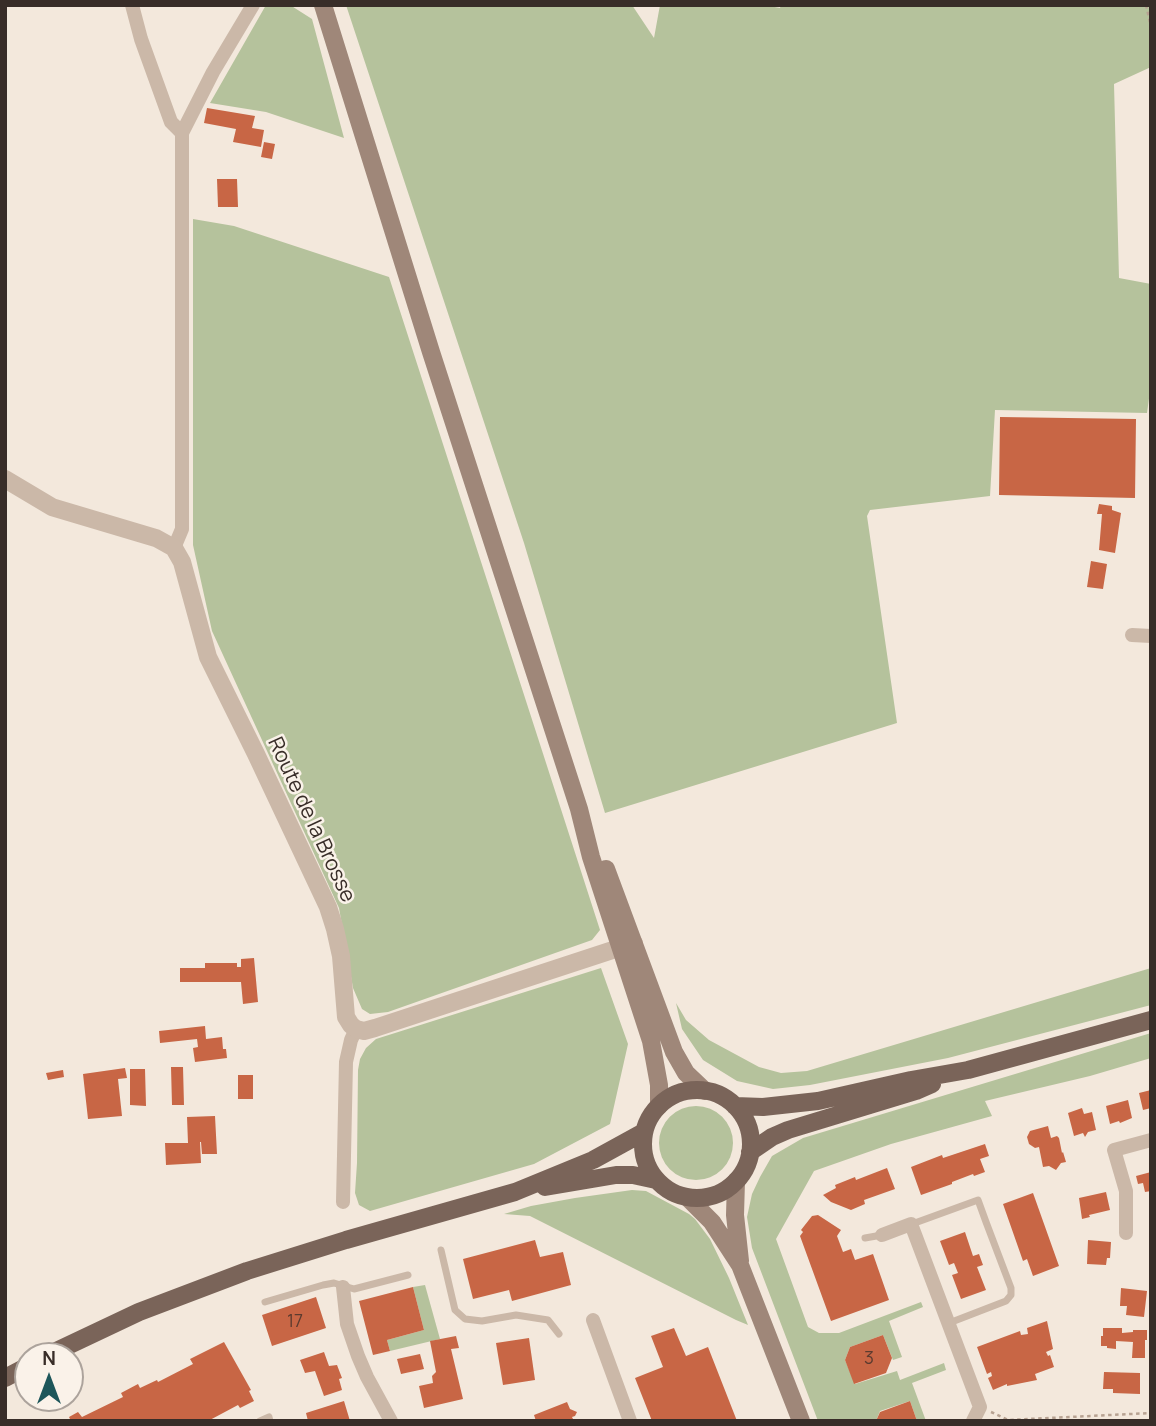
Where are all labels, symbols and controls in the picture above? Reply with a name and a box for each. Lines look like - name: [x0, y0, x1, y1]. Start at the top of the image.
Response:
- street label: Route de la Brosse: [262, 733, 360, 907]
- house number: 17: [287, 1311, 303, 1333]
- north arrow: [14, 1342, 84, 1412]
- text: N: [42, 1345, 56, 1371]
- house number: 3: [864, 1348, 874, 1370]

